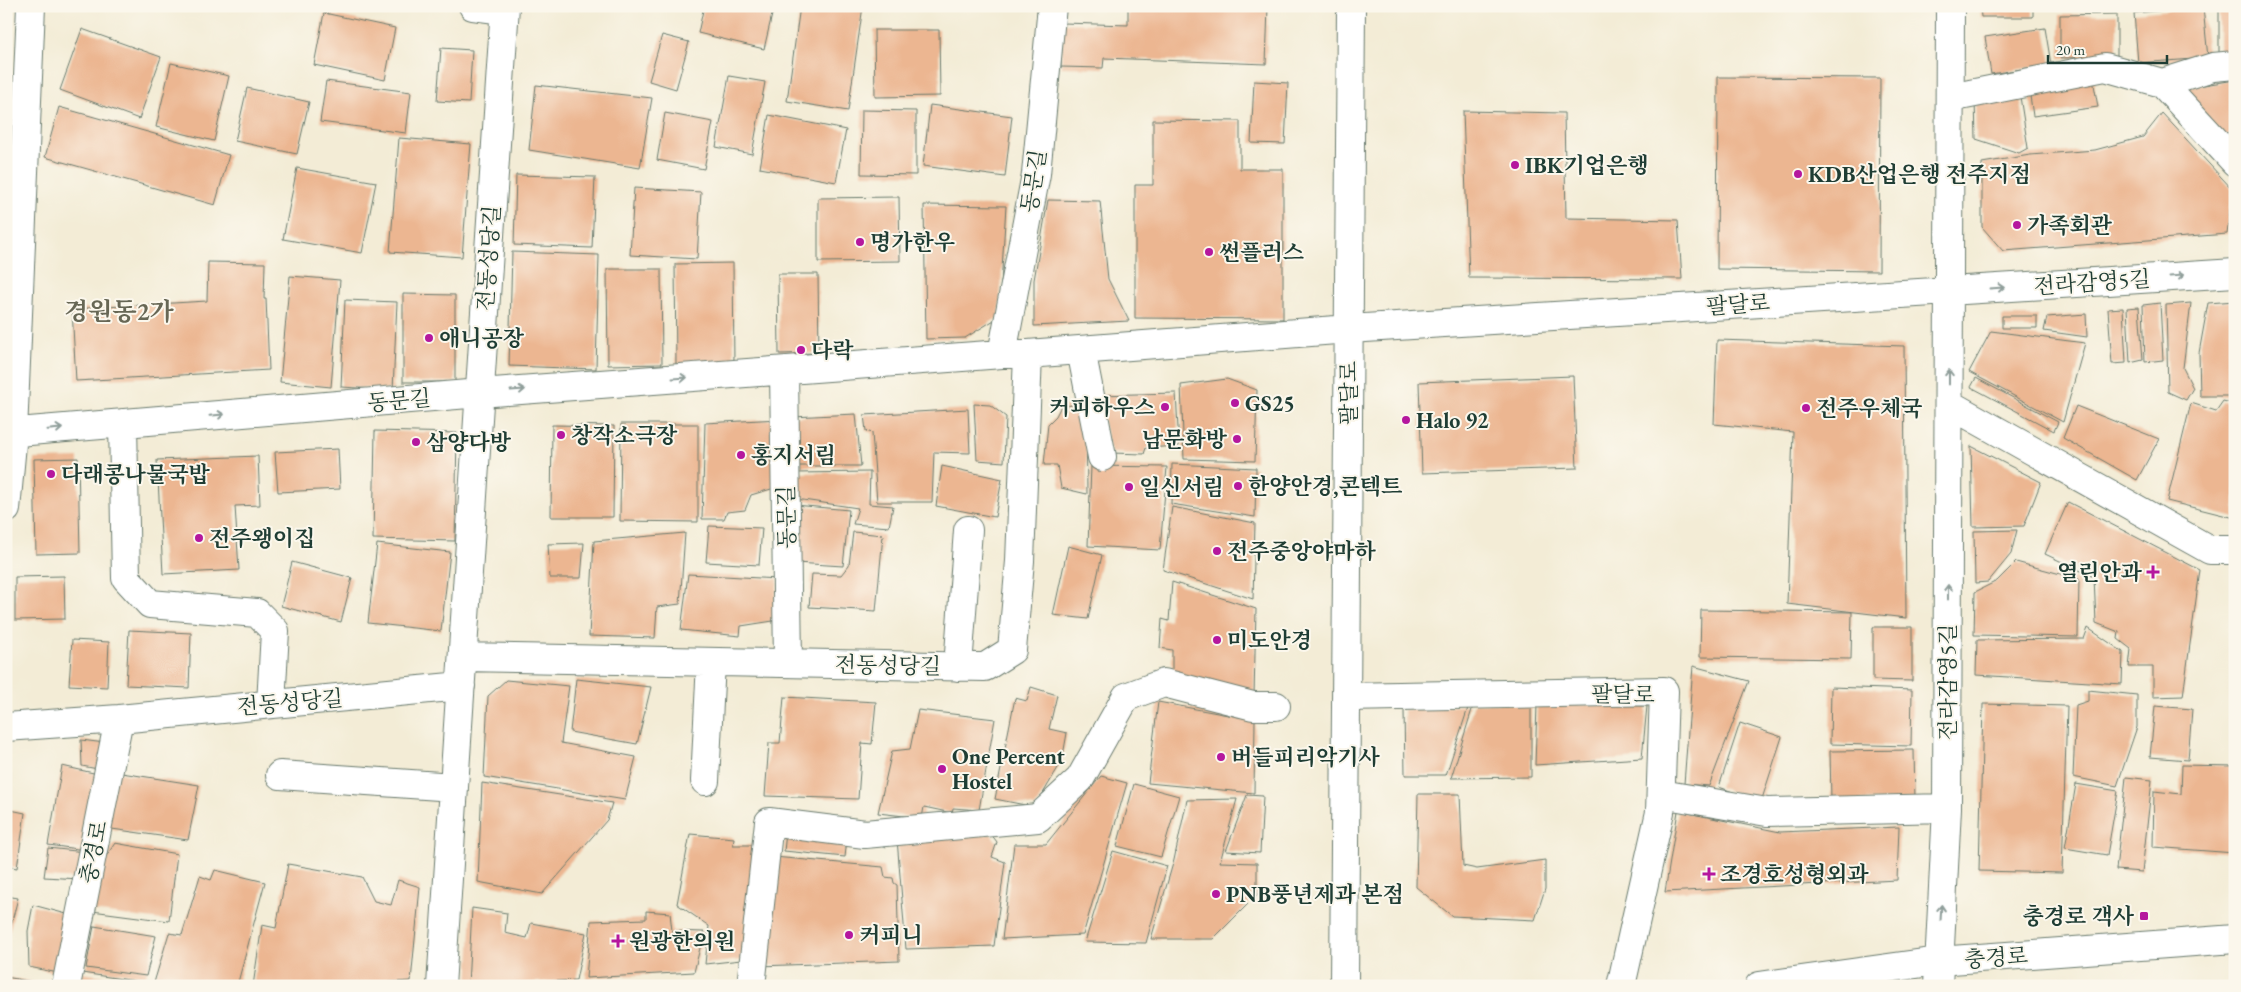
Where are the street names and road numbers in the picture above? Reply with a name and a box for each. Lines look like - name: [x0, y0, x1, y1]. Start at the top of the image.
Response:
- street label: 동문길: [1014, 147, 1053, 215]
- street label: 전동성당길: [470, 204, 507, 312]
- street label: 전라감영5길: [2033, 264, 2151, 301]
- street label: 팔달로: [1705, 288, 1771, 321]
- street label: 팔달로: [1334, 361, 1363, 425]
- street label: 동문길: [366, 383, 432, 418]
- street label: 동문길: [771, 485, 802, 549]
- street label: 전라감영5길: [1933, 624, 1962, 740]
- street label: 전동성당길: [835, 650, 941, 681]
- street label: 팔달로: [1591, 679, 1655, 710]
- street label: 전동성당길: [236, 683, 344, 722]
- street label: 충경로: [73, 818, 114, 886]
- street label: 충경로: [1963, 941, 2029, 974]

